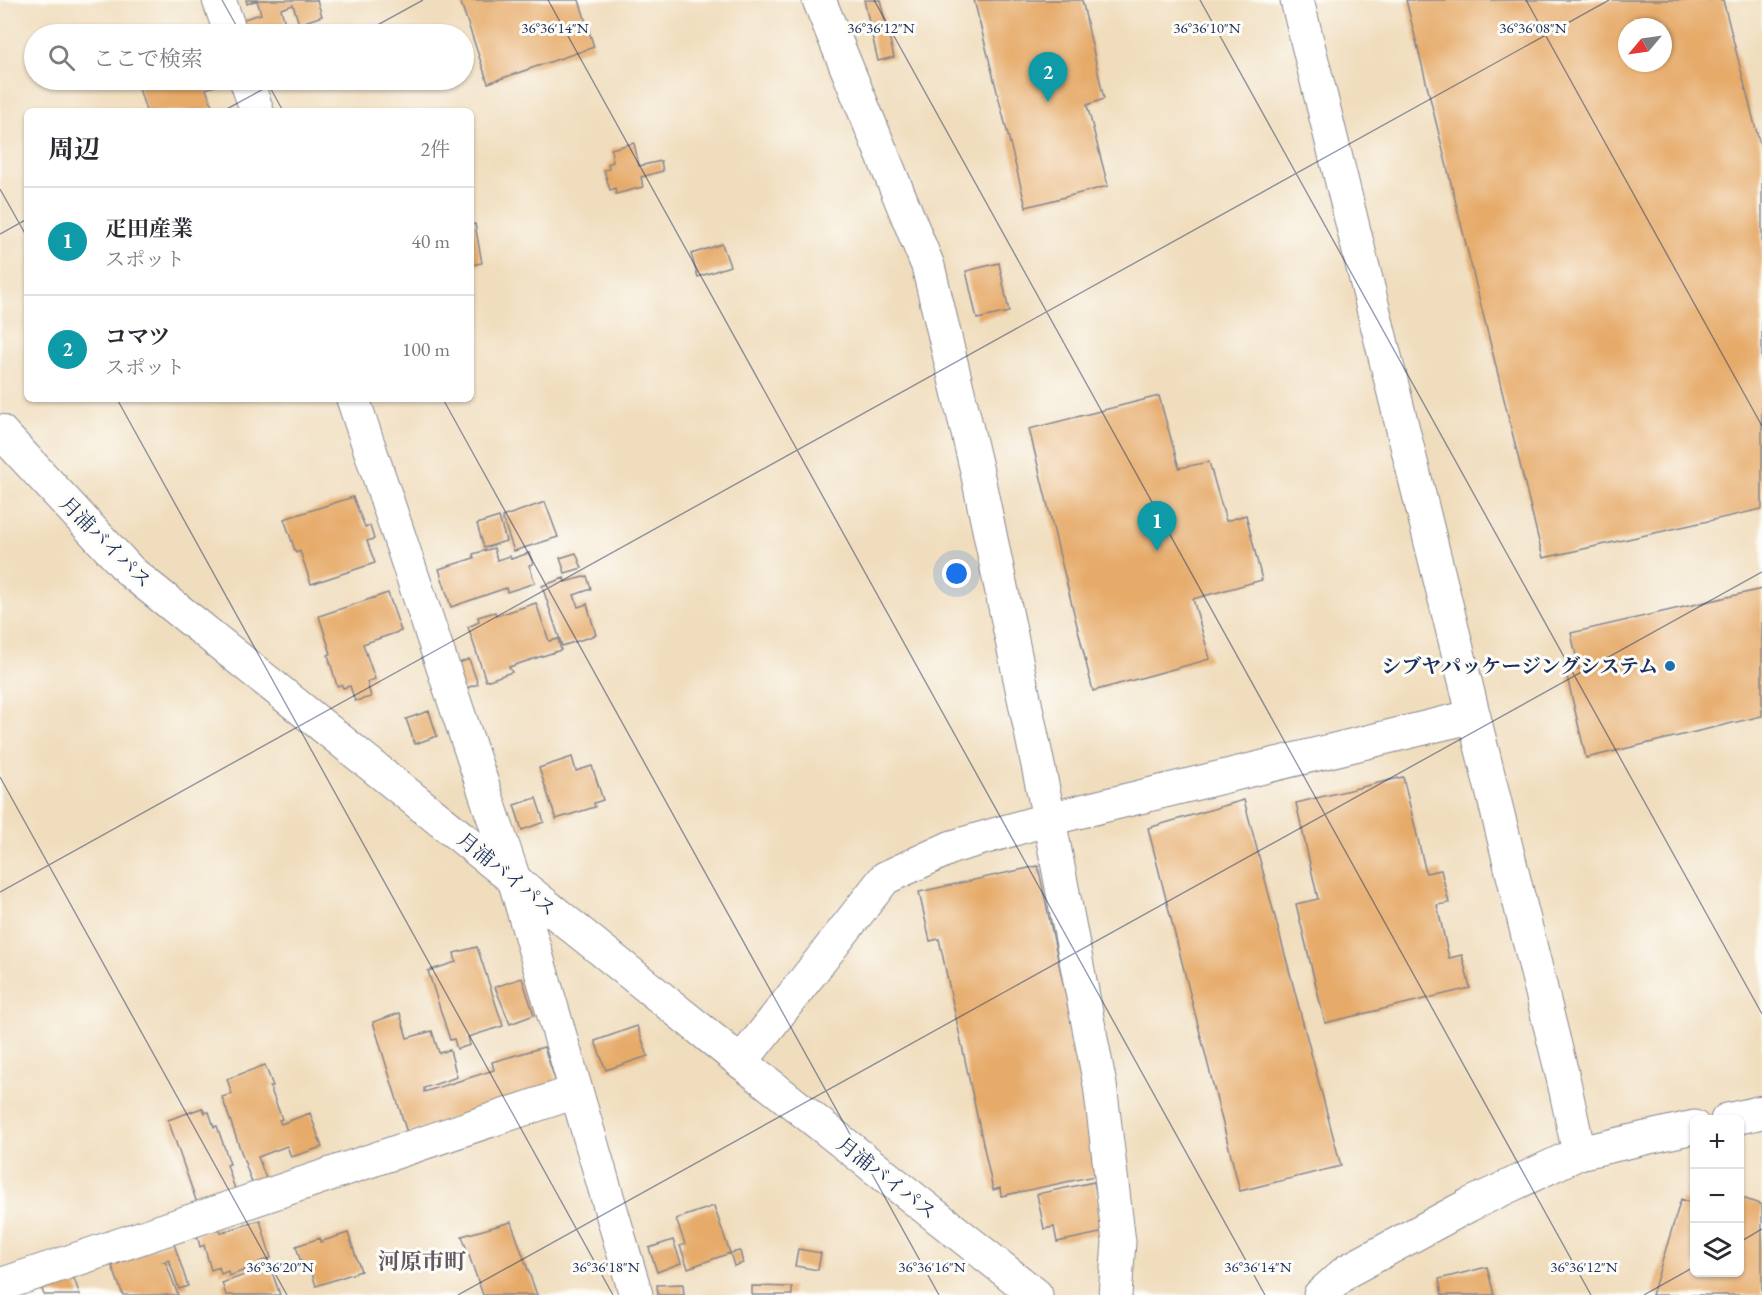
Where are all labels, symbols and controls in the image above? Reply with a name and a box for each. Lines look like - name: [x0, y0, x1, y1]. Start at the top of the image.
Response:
- text: 36°36'14"N: [521, 18, 589, 37]
- text: 36°36'12"N: [847, 18, 915, 37]
- text: 36°36'10"N: [1173, 18, 1241, 37]
- text: 36°36'08"N: [1499, 18, 1567, 37]
- north arrow: [1618, 18, 1672, 72]
- search box: [24, 24, 474, 90]
- icon: search: [45, 41, 78, 74]
- text: ここで検索: [93, 44, 203, 73]
- pin: 2: [1028, 52, 1068, 102]
- text: 周辺: [48, 132, 100, 166]
- text: 2件: [420, 136, 450, 162]
- text: 疋田産業: [105, 214, 193, 243]
- text: 1: [62, 228, 73, 254]
- text: 40 m: [411, 228, 450, 254]
- text: スポット: [105, 246, 185, 272]
- text: コマツ: [105, 322, 170, 351]
- text: 2: [62, 336, 73, 362]
- text: 100 m: [402, 336, 450, 362]
- text: スポット: [105, 354, 185, 380]
- street label: 月浦バイパス: [55, 491, 157, 593]
- pin: 1: [1138, 502, 1176, 551]
- your location: [942, 559, 971, 588]
- place label: シブヤパッケージングシステム: [1381, 653, 1658, 679]
- marker: シブヤパッケージングシステム: [1663, 659, 1677, 673]
- street label: 月浦バイパス: [452, 826, 562, 922]
- map controls: [1690, 1115, 1744, 1277]
- button: +: [1690, 1115, 1744, 1169]
- street label: 月浦バイパス: [832, 1131, 942, 1225]
- button: −: [1690, 1169, 1744, 1223]
- button: layers: [1690, 1223, 1744, 1277]
- district label: 河原市町: [378, 1247, 466, 1276]
- text: 36°36'20"N: [246, 1257, 314, 1276]
- text: 36°36'18"N: [572, 1257, 640, 1276]
- text: 36°36'16"N: [898, 1257, 966, 1276]
- text: 36°36'14"N: [1224, 1257, 1292, 1276]
- text: 36°36'12"N: [1550, 1257, 1618, 1276]

